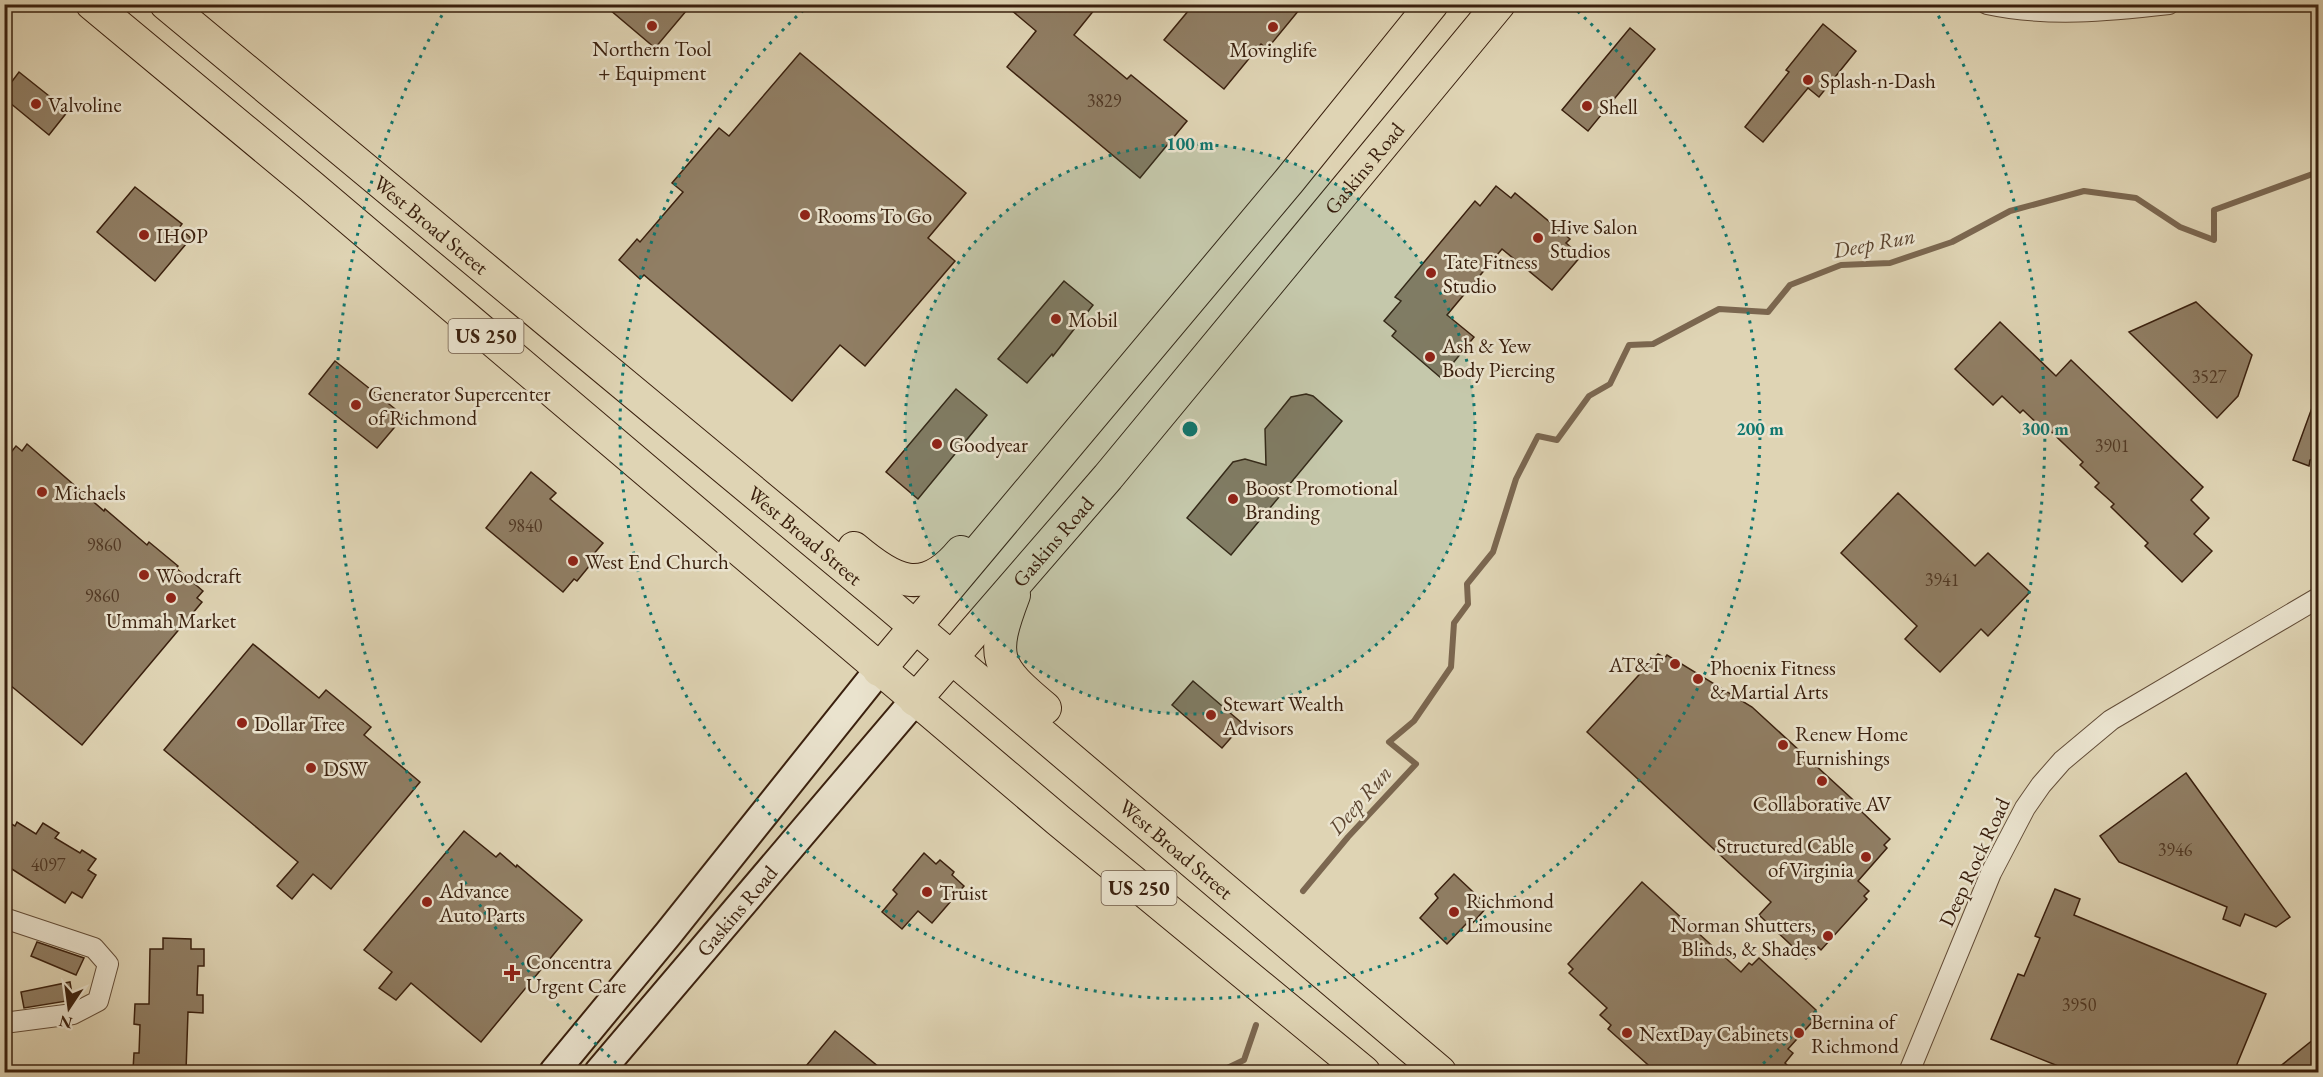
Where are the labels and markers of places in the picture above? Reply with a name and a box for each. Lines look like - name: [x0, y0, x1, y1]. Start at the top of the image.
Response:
- marker: Northern Tool + Equipment: [645, 19, 659, 33]
- marker: Movinglife: [1266, 20, 1280, 34]
- place label: Northern Tool + Equipment: [592, 35, 712, 86]
- place label: Movinglife: [1229, 36, 1317, 63]
- place label: Splash-n-Dash: [1820, 67, 1936, 94]
- marker: Splash-n-Dash: [1801, 73, 1815, 87]
- place label: Valvoline: [48, 91, 122, 118]
- place label: Shell: [1599, 93, 1638, 120]
- marker: Valvoline: [29, 97, 43, 111]
- marker: Shell: [1580, 99, 1594, 113]
- place label: Rooms To Go: [817, 202, 932, 229]
- marker: Rooms To Go: [798, 208, 812, 222]
- place label: Hive Salon Studios: [1550, 213, 1638, 264]
- place label: IHOP: [156, 222, 208, 249]
- marker: IHOP: [137, 228, 151, 242]
- marker: Hive Salon Studios: [1531, 231, 1545, 245]
- place label: Tate Fitness Studio: [1443, 248, 1538, 299]
- marker: Tate Fitness Studio: [1424, 266, 1438, 280]
- place label: Mobil: [1068, 306, 1118, 333]
- marker: Mobil: [1049, 312, 1063, 326]
- place label: Ash & Yew Body Piercing: [1441, 332, 1555, 383]
- marker: Ash & Yew Body Piercing: [1423, 350, 1437, 364]
- place label: Generator Supercenter of Richmond: [368, 380, 551, 431]
- marker: Generator Supercenter of Richmond: [349, 398, 363, 412]
- centre of rings: [1180, 419, 1200, 439]
- place label: Goodyear: [949, 431, 1028, 458]
- marker: Goodyear: [930, 437, 944, 451]
- place label: Boost Promotional Branding: [1245, 474, 1398, 525]
- place label: Michaels: [54, 479, 126, 506]
- marker: Michaels: [35, 485, 49, 499]
- marker: Boost Promotional Branding: [1226, 492, 1240, 506]
- place label: West End Church: [585, 548, 729, 575]
- marker: West End Church: [566, 554, 580, 568]
- place label: Woodcraft: [156, 562, 242, 589]
- marker: Woodcraft: [137, 568, 151, 582]
- marker: Ummah Market: [164, 591, 178, 605]
- place label: Ummah Market: [106, 607, 236, 634]
- place label: AT&T: [1608, 651, 1664, 678]
- place label: Phoenix Fitness & Martial Arts: [1710, 654, 1836, 705]
- marker: AT&T: [1668, 657, 1682, 671]
- marker: Phoenix Fitness & Martial Arts: [1691, 672, 1705, 686]
- place label: Stewart Wealth Advisors: [1222, 690, 1344, 741]
- marker: Stewart Wealth Advisors: [1204, 708, 1218, 722]
- place label: Dollar Tree: [254, 710, 345, 737]
- marker: Dollar Tree: [235, 716, 249, 730]
- place label: Renew Home Furnishings: [1795, 720, 1908, 771]
- marker: Renew Home Furnishings: [1776, 738, 1790, 752]
- place label: DSW: [323, 755, 369, 782]
- marker: DSW: [304, 761, 318, 775]
- marker: Collaborative AV: [1815, 774, 1829, 788]
- place label: Collaborative AV: [1753, 790, 1892, 817]
- place label: Structured Cable of Virginia: [1717, 832, 1855, 883]
- marker: Structured Cable of Virginia: [1859, 850, 1873, 864]
- place label: Advance Auto Parts: [438, 877, 525, 928]
- place label: Truist: [939, 879, 988, 906]
- marker: Truist: [920, 885, 934, 899]
- place label: Richmond Limousine: [1466, 887, 1554, 938]
- marker: Advance Auto Parts: [420, 895, 434, 909]
- marker: Richmond Limousine: [1447, 905, 1461, 919]
- place label: Norman Shutters, Blinds, & Shades: [1670, 911, 1816, 962]
- marker: Norman Shutters, Blinds, & Shades: [1821, 929, 1835, 943]
- place label: Concentra Urgent Care: [526, 948, 626, 999]
- marker: Concentra Urgent Care: [503, 964, 521, 982]
- place label: Bernina of Richmond: [1811, 1008, 1899, 1059]
- place label: NextDay Cabinets: [1639, 1020, 1789, 1047]
- marker: NextDay Cabinets: [1620, 1026, 1634, 1040]
- marker: Bernina of Richmond: [1792, 1026, 1806, 1040]

